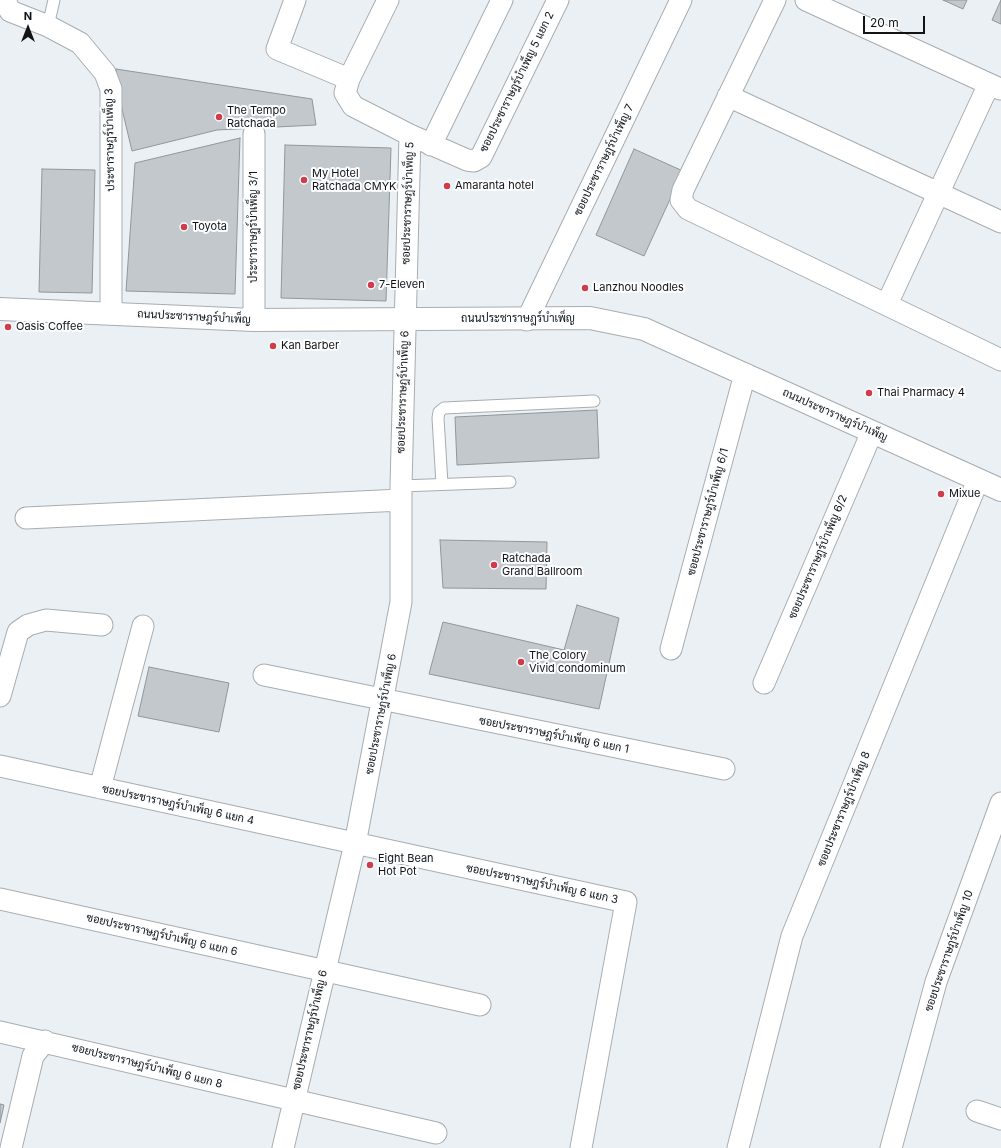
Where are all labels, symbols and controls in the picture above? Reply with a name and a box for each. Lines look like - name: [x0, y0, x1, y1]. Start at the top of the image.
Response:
- north arrow: [8, 8, 48, 48]
- scale bar: [865, 8, 927, 34]
- text: N: [24, 9, 32, 23]
- street label: ซอยประชาราษฎร์บำเพ็ญ 5 แยก 2: [477, 10, 557, 154]
- text: 20 m: [870, 15, 899, 30]
- street label: ประชาราษฎร์บำเพ็ญ 3: [102, 88, 118, 192]
- street label: ซอยประชาราษฎร์บำเพ็ญ 7: [571, 102, 637, 218]
- place label: The Tempo Ratchada: [227, 104, 286, 130]
- marker: The Tempo Ratchada: [214, 112, 224, 122]
- street label: ซอยประชาราษฎร์บำเพ็ญ 5: [399, 141, 417, 265]
- place label: My Hotel Ratchada CMYK: [312, 167, 396, 193]
- street label: ประชาราษฎร์บำเพ็ญ 3/1: [247, 171, 261, 283]
- marker: My Hotel Ratchada CMYK: [299, 175, 309, 185]
- place label: Amaranta hotel: [455, 179, 534, 193]
- marker: Amaranta hotel: [442, 181, 452, 191]
- place label: Toyota: [192, 220, 227, 234]
- marker: Toyota: [179, 222, 189, 232]
- place label: 7-Eleven: [379, 278, 425, 292]
- marker: 7-Eleven: [366, 280, 376, 290]
- place label: Lanzhou Noodles: [593, 281, 684, 295]
- marker: Lanzhou Noodles: [580, 283, 590, 293]
- street label: ถนนประชาราษฎร์บำเพ็ญ: [137, 307, 251, 327]
- street label: ถนนประชาราษฎร์บำเพ็ญ: [461, 312, 575, 326]
- place label: Oasis Coffee: [16, 320, 83, 334]
- marker: Oasis Coffee: [3, 322, 13, 332]
- street label: ซอยประชาราษฎร์บำเพ็ญ 6: [394, 330, 412, 454]
- place label: Kan Barber: [281, 339, 339, 353]
- marker: Kan Barber: [268, 341, 278, 351]
- street label: ถนนประชาราษฎร์บำเพ็ญ: [780, 386, 890, 444]
- place label: Thai Pharmacy 4: [877, 386, 965, 400]
- marker: Thai Pharmacy 4: [864, 388, 874, 398]
- street label: ซอยประชาราษฎร์บำเพ็ญ 6/1: [685, 447, 731, 577]
- place label: Mixue: [949, 487, 981, 501]
- marker: Mixue: [936, 489, 946, 499]
- street label: ซอยประชาราษฎร์บำเพ็ญ 6/2: [786, 493, 850, 621]
- place label: Ratchada Grand Ballroom: [502, 552, 582, 578]
- marker: Ratchada Grand Ballroom: [489, 560, 499, 570]
- place label: The Colory Vivid condominum: [529, 649, 626, 675]
- street label: ซอยประชาราษฎร์บำเพ็ญ 6: [363, 652, 399, 776]
- marker: The Colory Vivid condominum: [516, 657, 526, 667]
- street label: ซอยประชาราษฎร์บำเพ็ญ 6 แยก 1: [478, 714, 630, 756]
- street label: ซอยประชาราษฎร์บำเพ็ญ 8: [815, 750, 873, 868]
- street label: ซอยประชาราษฎร์บำเพ็ญ 6 แยก 4: [101, 782, 255, 828]
- place label: Eight Bean Hot Pot: [378, 852, 434, 878]
- marker: Eight Bean Hot Pot: [365, 860, 375, 870]
- street label: ซอยประชาราษฎร์บำเพ็ญ 6 แยก 3: [465, 861, 619, 907]
- street label: ซอยประชาราษฎร์บำเพ็ญ 10: [922, 889, 976, 1013]
- street label: ซอยประชาราษฎร์บำเพ็ญ 6 แยก 6: [85, 911, 239, 959]
- street label: ซอยประชาราษฎร์บำเพ็ญ 6: [290, 969, 330, 1091]
- street label: ซอยประชาราษฎร์บำเพ็ญ 6 แยก 8: [70, 1041, 224, 1091]

